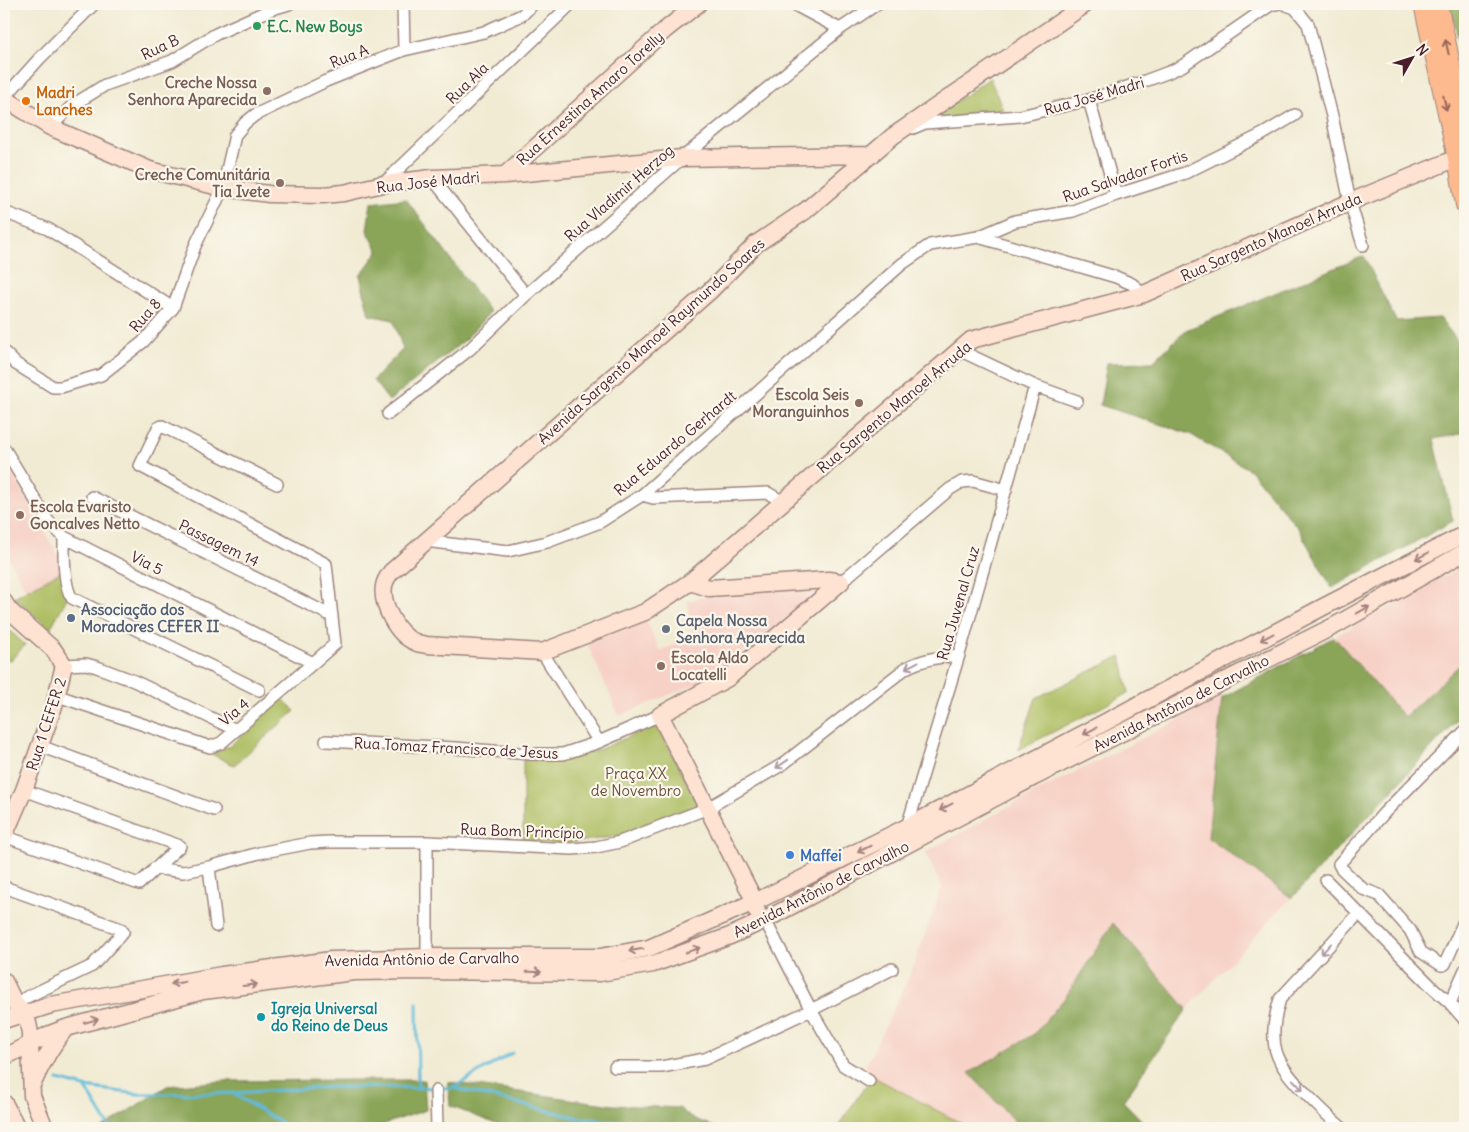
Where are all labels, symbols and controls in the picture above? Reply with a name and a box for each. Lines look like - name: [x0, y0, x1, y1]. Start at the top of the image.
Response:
- place label: E.C. New Boys: [267, 17, 363, 37]
- marker: E.C. New Boys: [251, 20, 263, 32]
- street label: Rua Ernestina Amaro Torelly: [512, 27, 668, 169]
- street label: Rua B: [138, 30, 182, 64]
- north arrow: [1386, 32, 1436, 82]
- one-way arrow: [1442, 39, 1451, 55]
- street label: Rua A: [327, 40, 371, 72]
- text: N: [1412, 40, 1432, 59]
- street label: Rua Ala: [442, 58, 493, 108]
- place label: Creche Nossa Senhora Aparecida: [128, 73, 257, 110]
- street label: Rua José Madri: [1042, 73, 1146, 119]
- place label: Madri Lanches: [36, 83, 93, 119]
- marker: Creche Nossa Senhora Aparecida: [261, 85, 273, 97]
- one-way arrow: [1441, 94, 1450, 110]
- marker: Madri Lanches: [20, 95, 32, 107]
- street label: Rua Vladimir Herzog: [560, 140, 678, 246]
- street label: Rua Salvador Fortis: [1060, 146, 1190, 206]
- place label: Creche Comunitária Tia Ivete: [135, 165, 270, 201]
- street label: Rua José Madri: [375, 167, 481, 197]
- marker: Creche Comunitária Tia Ivete: [274, 177, 286, 189]
- street label: Rua Sargento Manoel Arruda: [1178, 188, 1365, 286]
- street label: Avenida Sargento Manoel Raymundo Soares: [533, 234, 769, 448]
- street label: Rua 8: [125, 294, 165, 336]
- street label: Rua Sargento Manoel Arruda: [813, 336, 975, 477]
- place label: Escola Seis Moranguinhos: [752, 385, 849, 422]
- street label: Rua Eduardo Gerhardt: [610, 386, 740, 500]
- marker: Escola Seis Moranguinhos: [853, 397, 865, 409]
- place label: Escola Evaristo Goncalves Netto: [30, 497, 141, 533]
- marker: Escola Evaristo Goncalves Netto: [14, 509, 26, 521]
- street label: Passagem 14: [176, 515, 263, 571]
- street label: Rua Juvenal Cruz: [933, 544, 983, 662]
- street label: Via 5: [128, 547, 166, 579]
- one-way arrow: [1415, 552, 1430, 561]
- place label: Associação dos Moradores CEFER II: [81, 600, 220, 636]
- one-way arrow: [1356, 604, 1370, 614]
- place label: Capela Nossa Senhora Aparecida: [676, 611, 806, 648]
- marker: Associação dos Moradores CEFER II: [65, 612, 77, 624]
- marker: Capela Nossa Senhora Aparecida: [660, 623, 672, 635]
- one-way arrow: [1261, 632, 1275, 642]
- place label: Escola Aldo Locatelli: [671, 648, 749, 684]
- street label: Avenida Antônio de Carvalho: [1090, 650, 1272, 756]
- marker: Escola Aldo Locatelli: [655, 660, 667, 672]
- one-way arrow: [904, 660, 919, 670]
- street label: Rua 1 CEFER 2: [22, 675, 70, 773]
- street label: Via 4: [215, 694, 253, 730]
- one-way arrow: [1083, 727, 1098, 736]
- street label: Rua Tomaz Francisco de Jesus: [353, 733, 559, 763]
- one-way arrow: [776, 759, 790, 769]
- park label: Praça XX de Novembro: [591, 764, 681, 800]
- one-way arrow: [939, 802, 954, 812]
- street label: Rua Bom Princípio: [460, 819, 584, 843]
- street label: Avenida Antônio de Carvalho: [730, 836, 912, 942]
- one-way arrow: [857, 845, 872, 854]
- place label: Maffei: [800, 846, 842, 865]
- marker: Maffei: [784, 849, 796, 861]
- one-way arrow: [1320, 942, 1332, 955]
- one-way arrow: [685, 944, 701, 954]
- one-way arrow: [628, 946, 644, 956]
- street label: Avenida Antônio de Carvalho: [325, 948, 519, 970]
- one-way arrow: [525, 967, 541, 977]
- one-way arrow: [170, 978, 186, 988]
- one-way arrow: [241, 980, 257, 990]
- place label: Igreja Universal do Reino de Deus: [271, 999, 388, 1035]
- marker: Igreja Universal do Reino de Deus: [255, 1011, 267, 1023]
- one-way arrow: [83, 1016, 99, 1025]
- one-way arrow: [1292, 1079, 1304, 1092]

